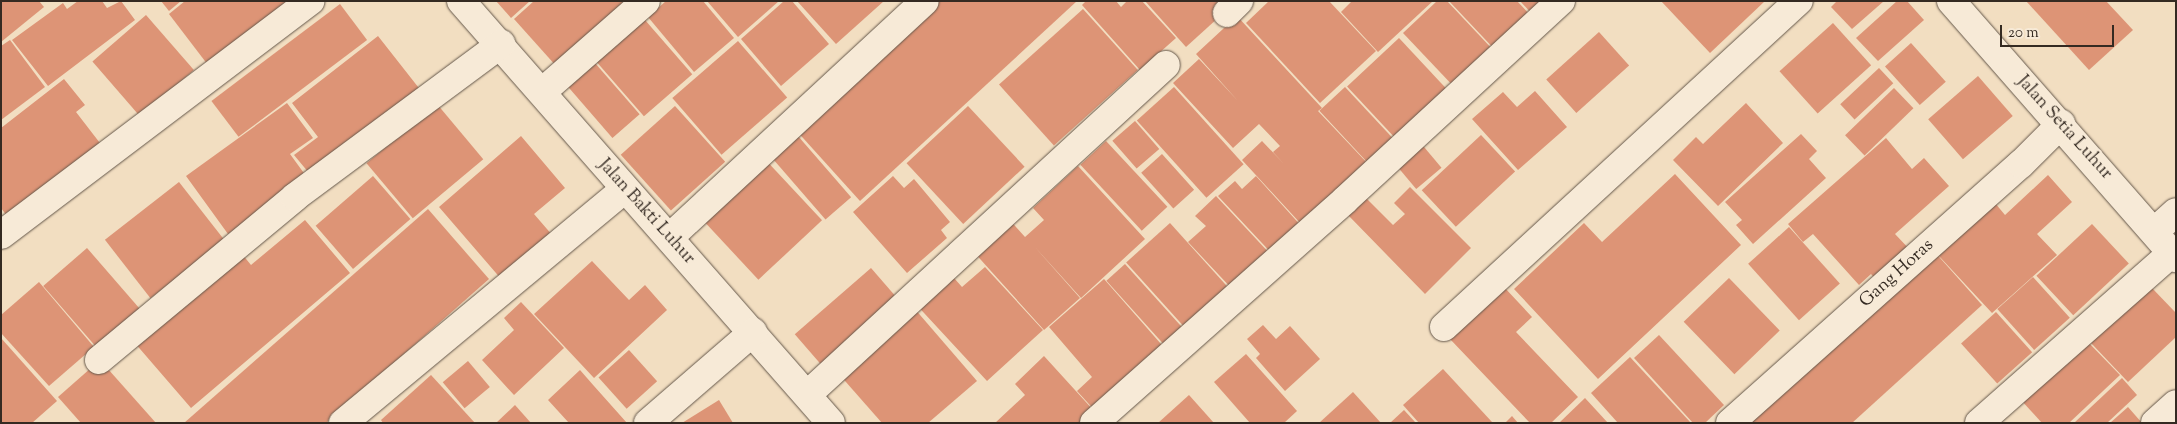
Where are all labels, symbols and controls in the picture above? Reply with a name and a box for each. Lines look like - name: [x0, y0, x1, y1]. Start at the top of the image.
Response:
- scale bar: [2002, 15, 2116, 47]
- text: 20 m: [2008, 23, 2039, 44]
- street label: Jalan Setia Luhur: [2012, 72, 2116, 184]
- street label: Jalan Bakti Luhur: [593, 155, 699, 269]
- street label: Gang Horas: [1855, 235, 1939, 313]

